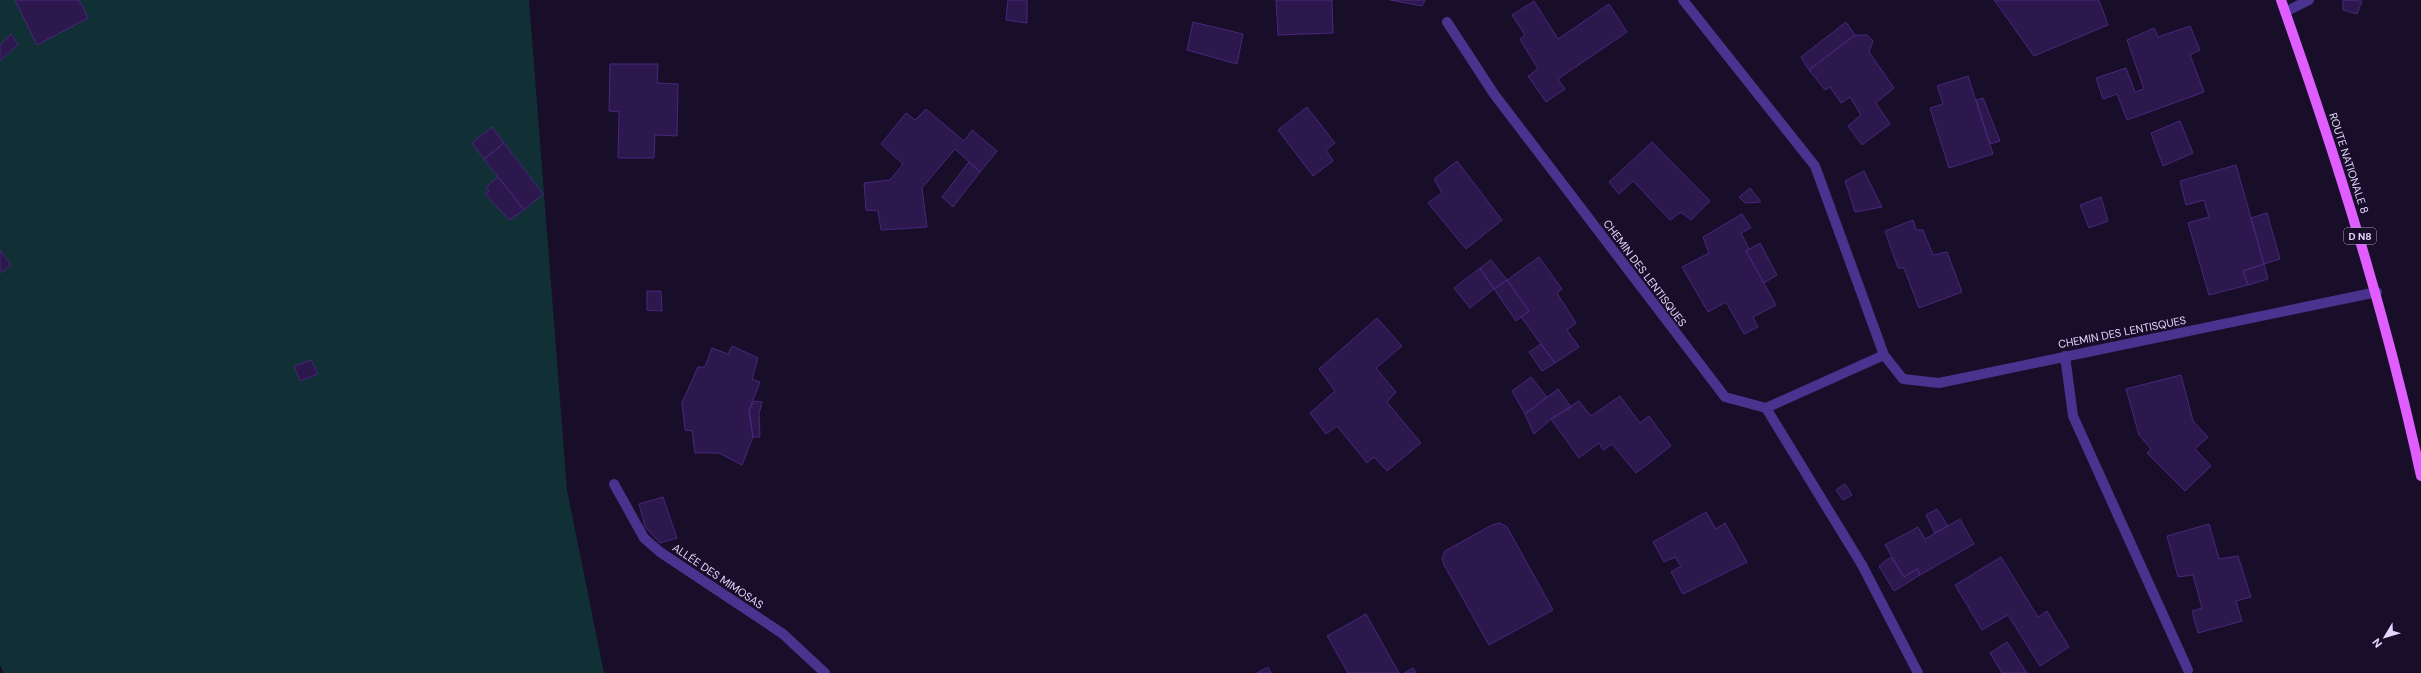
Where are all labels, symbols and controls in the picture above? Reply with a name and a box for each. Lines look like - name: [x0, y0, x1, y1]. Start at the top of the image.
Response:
- street label: ROUTE NATIONALE 8: [2326, 111, 2372, 215]
- street label: CHEMIN DES LENTISQUES: [1600, 217, 1690, 329]
- road number: D N8: [2344, 228, 2376, 244]
- street label: CHEMIN DES LENTISQUES: [2057, 313, 2187, 351]
- street label: ALLÉE DES MIMOSAS: [670, 540, 766, 612]
- north arrow: [2365, 617, 2405, 657]
- text: N: [2369, 636, 2385, 651]

